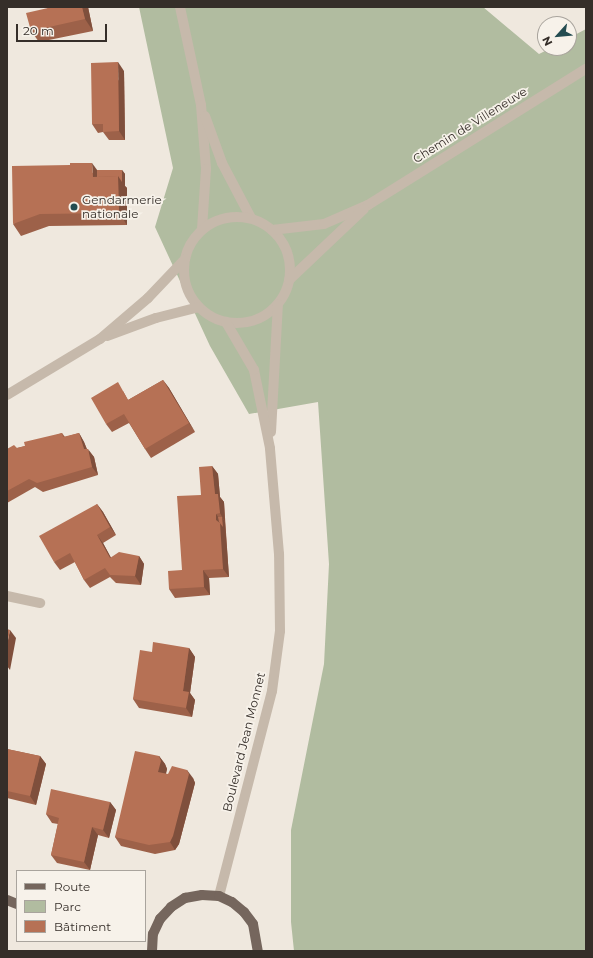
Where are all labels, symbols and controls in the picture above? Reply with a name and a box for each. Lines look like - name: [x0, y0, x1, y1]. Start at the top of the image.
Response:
- scale bar: [18, 16, 109, 42]
- north arrow: [537, 16, 577, 56]
- text: 20 m: [23, 23, 54, 38]
- text: N: [539, 34, 555, 48]
- street label: Chemin de Villeneuve: [410, 84, 530, 166]
- place label: Gendarmerie nationale: [82, 193, 162, 221]
- marker: Gendarmerie nationale: [69, 202, 79, 212]
- street label: Boulevard Jean Monnet: [220, 671, 268, 813]
- legend: [16, 870, 146, 942]
- text: Route: [54, 879, 90, 894]
- text: Parc: [54, 899, 81, 914]
- text: Bâtiment: [54, 919, 111, 934]

